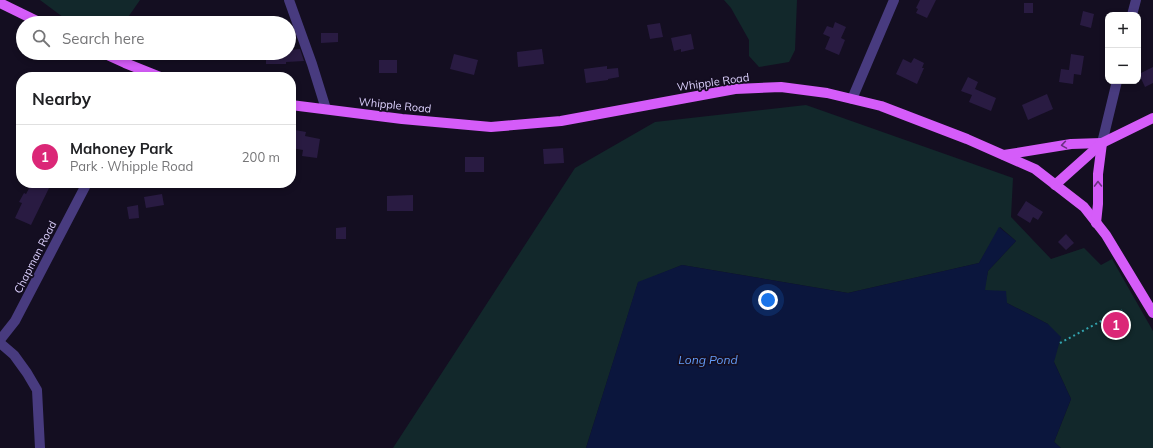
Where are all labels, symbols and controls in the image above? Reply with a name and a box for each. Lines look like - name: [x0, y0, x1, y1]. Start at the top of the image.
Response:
- map controls: [1105, 12, 1141, 84]
- button: +: [1105, 12, 1141, 48]
- search box: [16, 16, 296, 60]
- icon: search: [30, 27, 52, 49]
- text: Search here: [62, 29, 144, 48]
- button: −: [1105, 48, 1141, 84]
- street label: Whipple Road: [676, 70, 750, 94]
- text: Nearby: [32, 88, 91, 109]
- street label: Whipple Road: [358, 94, 432, 116]
- text: Mahoney Park: [70, 139, 173, 158]
- one-way arrow: [1060, 140, 1067, 149]
- text: 1: [41, 149, 49, 165]
- text: 200 m: [242, 149, 280, 165]
- text: Park · Whipple Road: [70, 158, 193, 174]
- one-way arrow: [1094, 181, 1102, 187]
- street label: Chapman Road: [11, 218, 59, 296]
- your location: [758, 290, 778, 310]
- pin: 1: [1103, 310, 1129, 340]
- water label: Long Pond: [678, 352, 738, 367]

